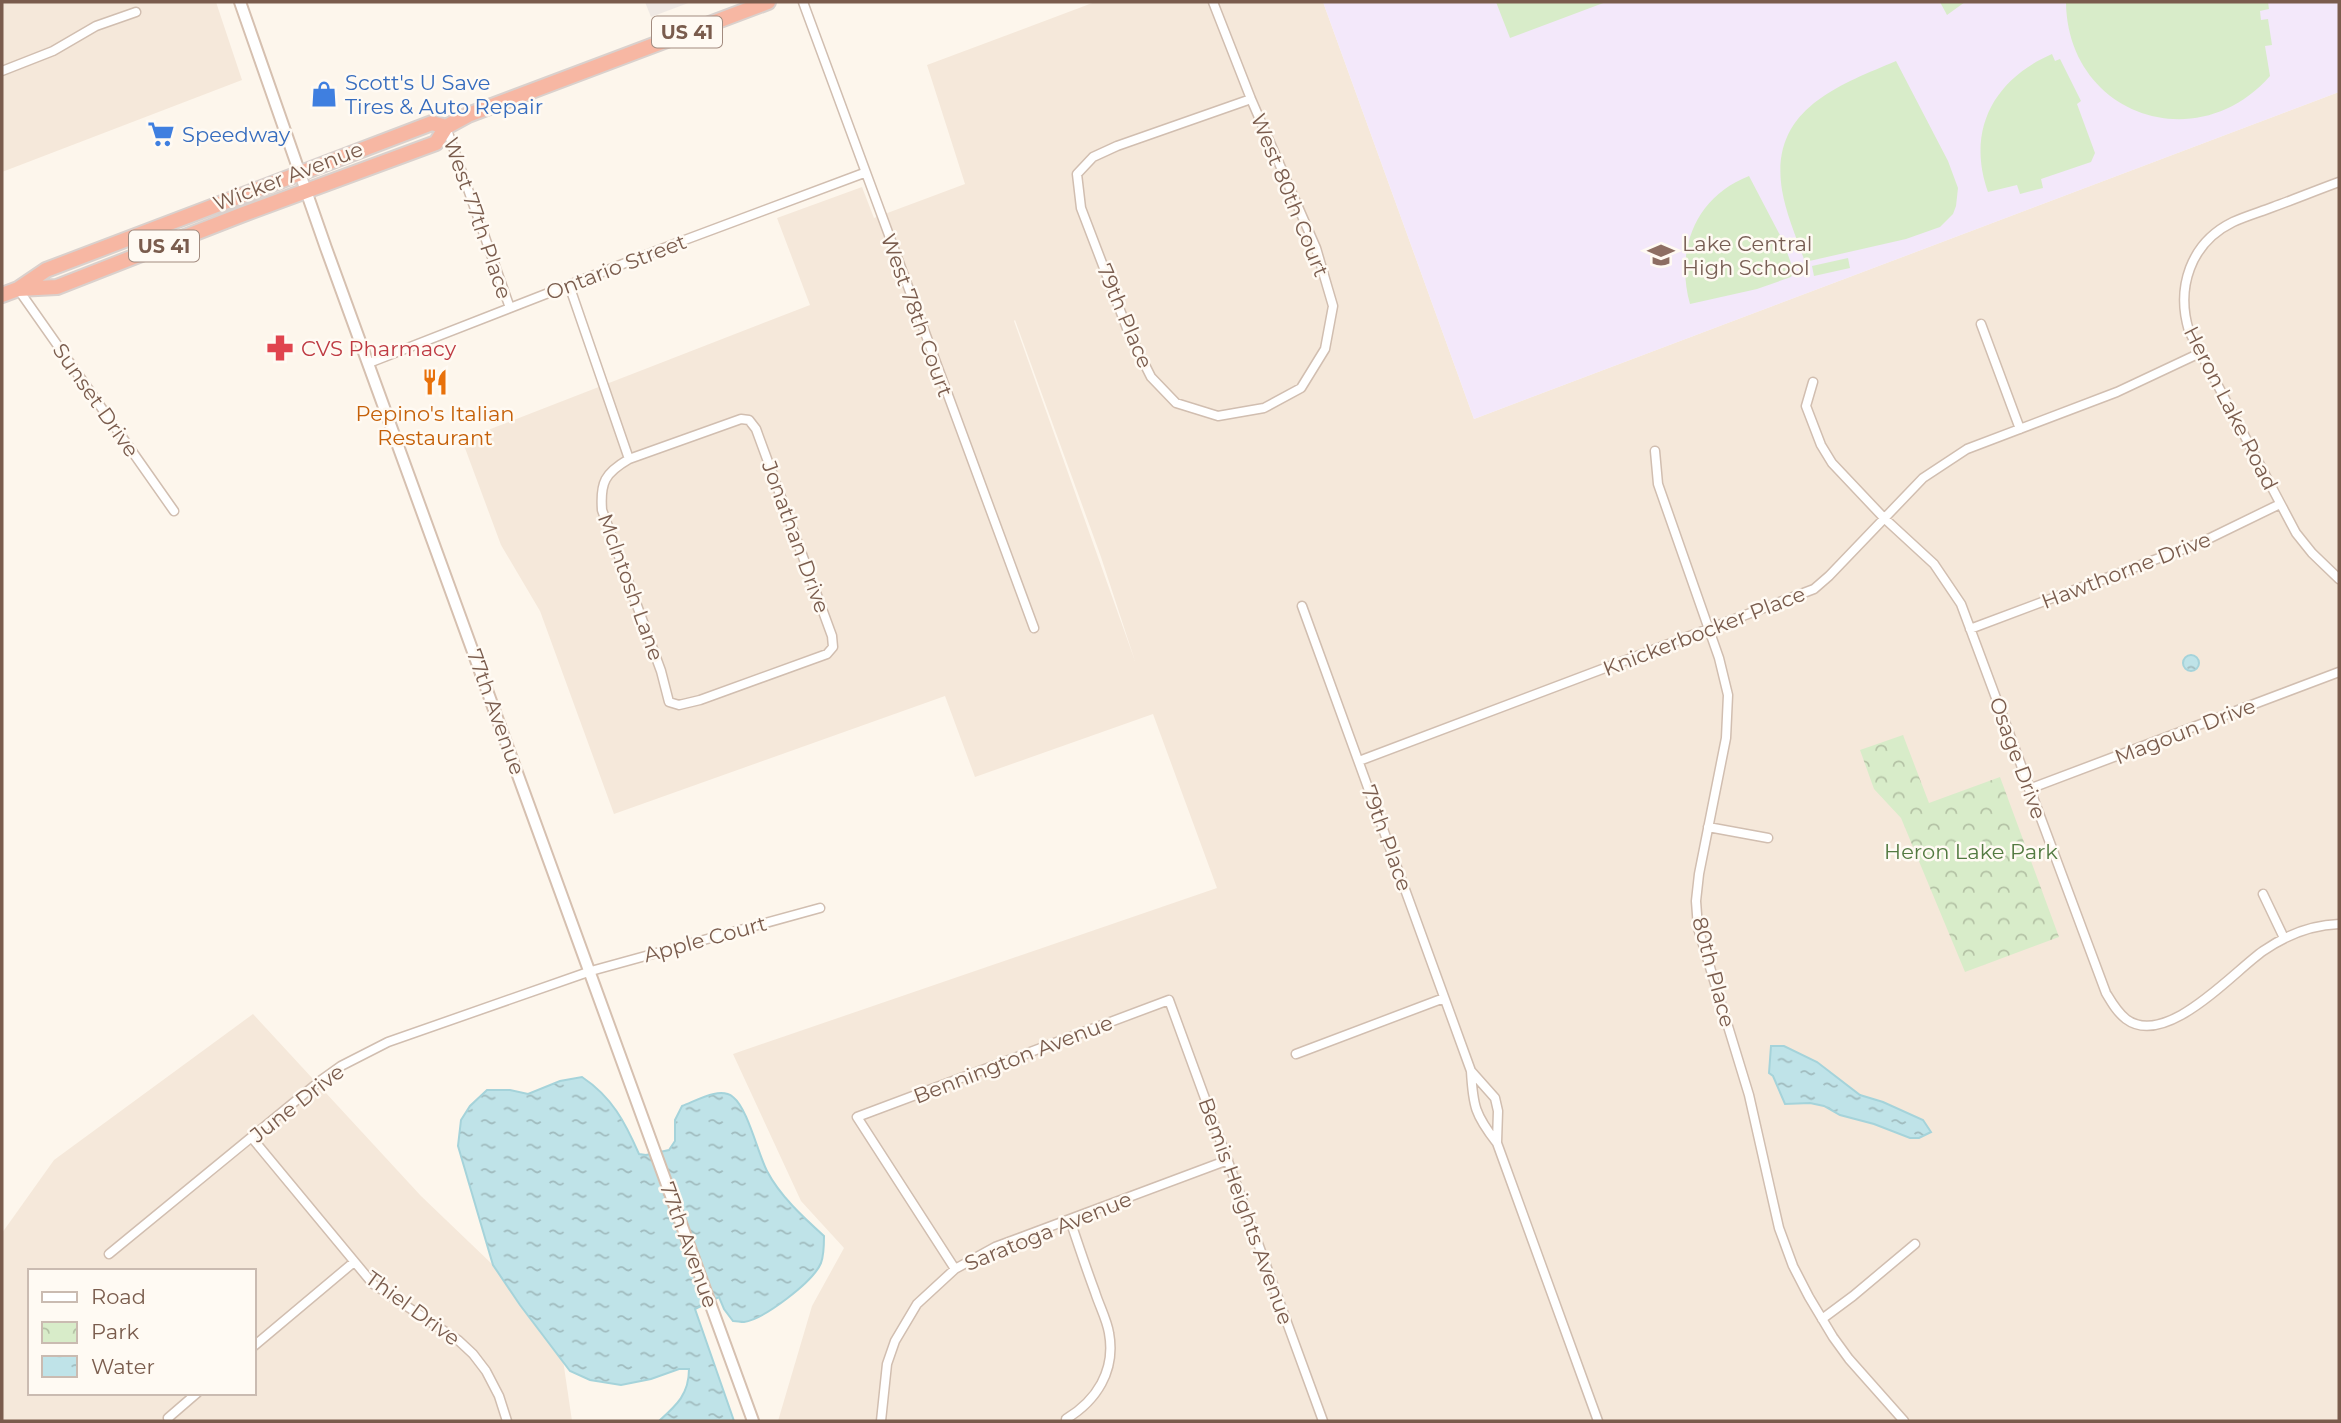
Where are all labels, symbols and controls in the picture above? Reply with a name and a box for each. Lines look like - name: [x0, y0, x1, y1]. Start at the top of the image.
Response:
- road number: US 41: [652, 16, 722, 48]
- place label: Scott's U Save Tires & Auto Repair: [345, 70, 543, 119]
- shop icon: Scott's U Save Tires & Auto Repair: [309, 79, 339, 109]
- street label: West 80th Court: [1246, 110, 1334, 280]
- supermarket icon: Speedway: [146, 119, 176, 149]
- place label: Speedway: [182, 122, 291, 147]
- street label: West 77th Place: [439, 134, 517, 302]
- street label: Wicker Avenue: [210, 136, 366, 216]
- street label: Ontario Street: [542, 229, 690, 305]
- road number: US 41: [129, 230, 199, 262]
- street label: West 78th Court: [876, 230, 958, 400]
- place label: Lake Central High School: [1682, 231, 1812, 280]
- school or university icon: Lake Central High School: [1646, 240, 1676, 270]
- street label: 79th Place: [1092, 260, 1158, 372]
- street label: Heron Lake Road: [2179, 322, 2283, 494]
- pharmacy icon: CVS Pharmacy: [265, 333, 295, 363]
- place label: CVS Pharmacy: [301, 336, 457, 361]
- street label: Sunset Drive: [48, 338, 144, 462]
- restaurant icon: Pepino's Italian Restaurant: [420, 367, 450, 397]
- place label: Pepino's Italian Restaurant: [355, 401, 515, 450]
- street label: Jonathan Drive: [757, 457, 835, 616]
- street label: Mclntosh Lane: [593, 510, 669, 664]
- street label: Hawthorne Drive: [2038, 526, 2214, 614]
- street label: Knickerbocker Place: [1599, 581, 1809, 681]
- street label: 77th Avenue: [462, 646, 530, 778]
- street label: Magoun Drive: [2111, 693, 2259, 769]
- street label: Osage Drive: [1984, 694, 2052, 822]
- street label: 79th Place: [1356, 782, 1418, 894]
- park label: Heron Lake Park: [1884, 839, 2058, 864]
- street label: Apple Court: [641, 911, 769, 967]
- street label: 80th Place: [1687, 914, 1741, 1030]
- street label: Bennington Avenue: [910, 1009, 1116, 1109]
- street label: June Drive: [244, 1059, 349, 1148]
- street label: Bemis Heights Avenue: [1193, 1094, 1299, 1328]
- street label: 77th Avenue: [655, 1179, 723, 1311]
- street label: Saratoga Avenue: [961, 1186, 1135, 1276]
- street label: Thiel Drive: [361, 1265, 465, 1351]
- legend: [28, 1269, 256, 1395]
- text: Road: [91, 1284, 146, 1309]
- text: Park: [91, 1319, 139, 1344]
- text: Water: [91, 1354, 155, 1379]

